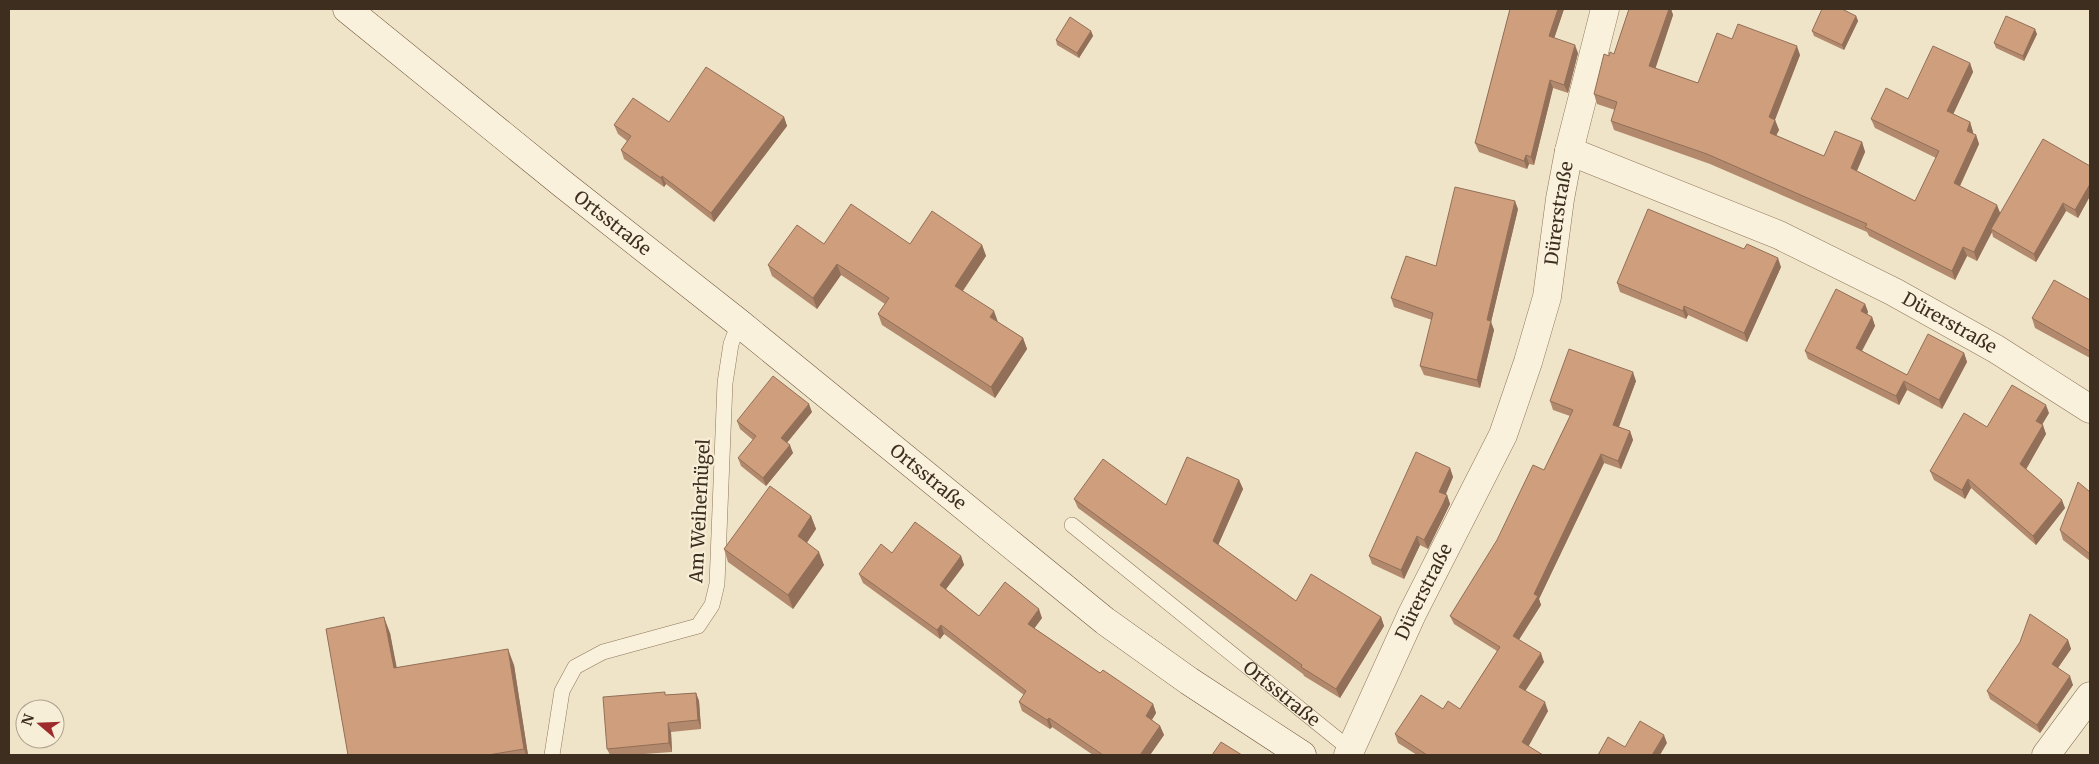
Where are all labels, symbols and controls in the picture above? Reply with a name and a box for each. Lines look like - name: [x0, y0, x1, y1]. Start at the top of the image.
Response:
- street label: Dürerstraße: [1539, 159, 1578, 267]
- street label: Ortsstraße: [569, 185, 656, 260]
- street label: Dürerstraße: [1898, 287, 2001, 358]
- street label: Am Weiherhügel: [684, 438, 715, 585]
- street label: Ortsstraße: [885, 439, 971, 514]
- street label: Dürerstraße: [1390, 539, 1457, 643]
- street label: Ortsstraße: [1239, 656, 1325, 731]
- north arrow: [15, 699, 65, 749]
- text: N: [17, 712, 38, 728]

